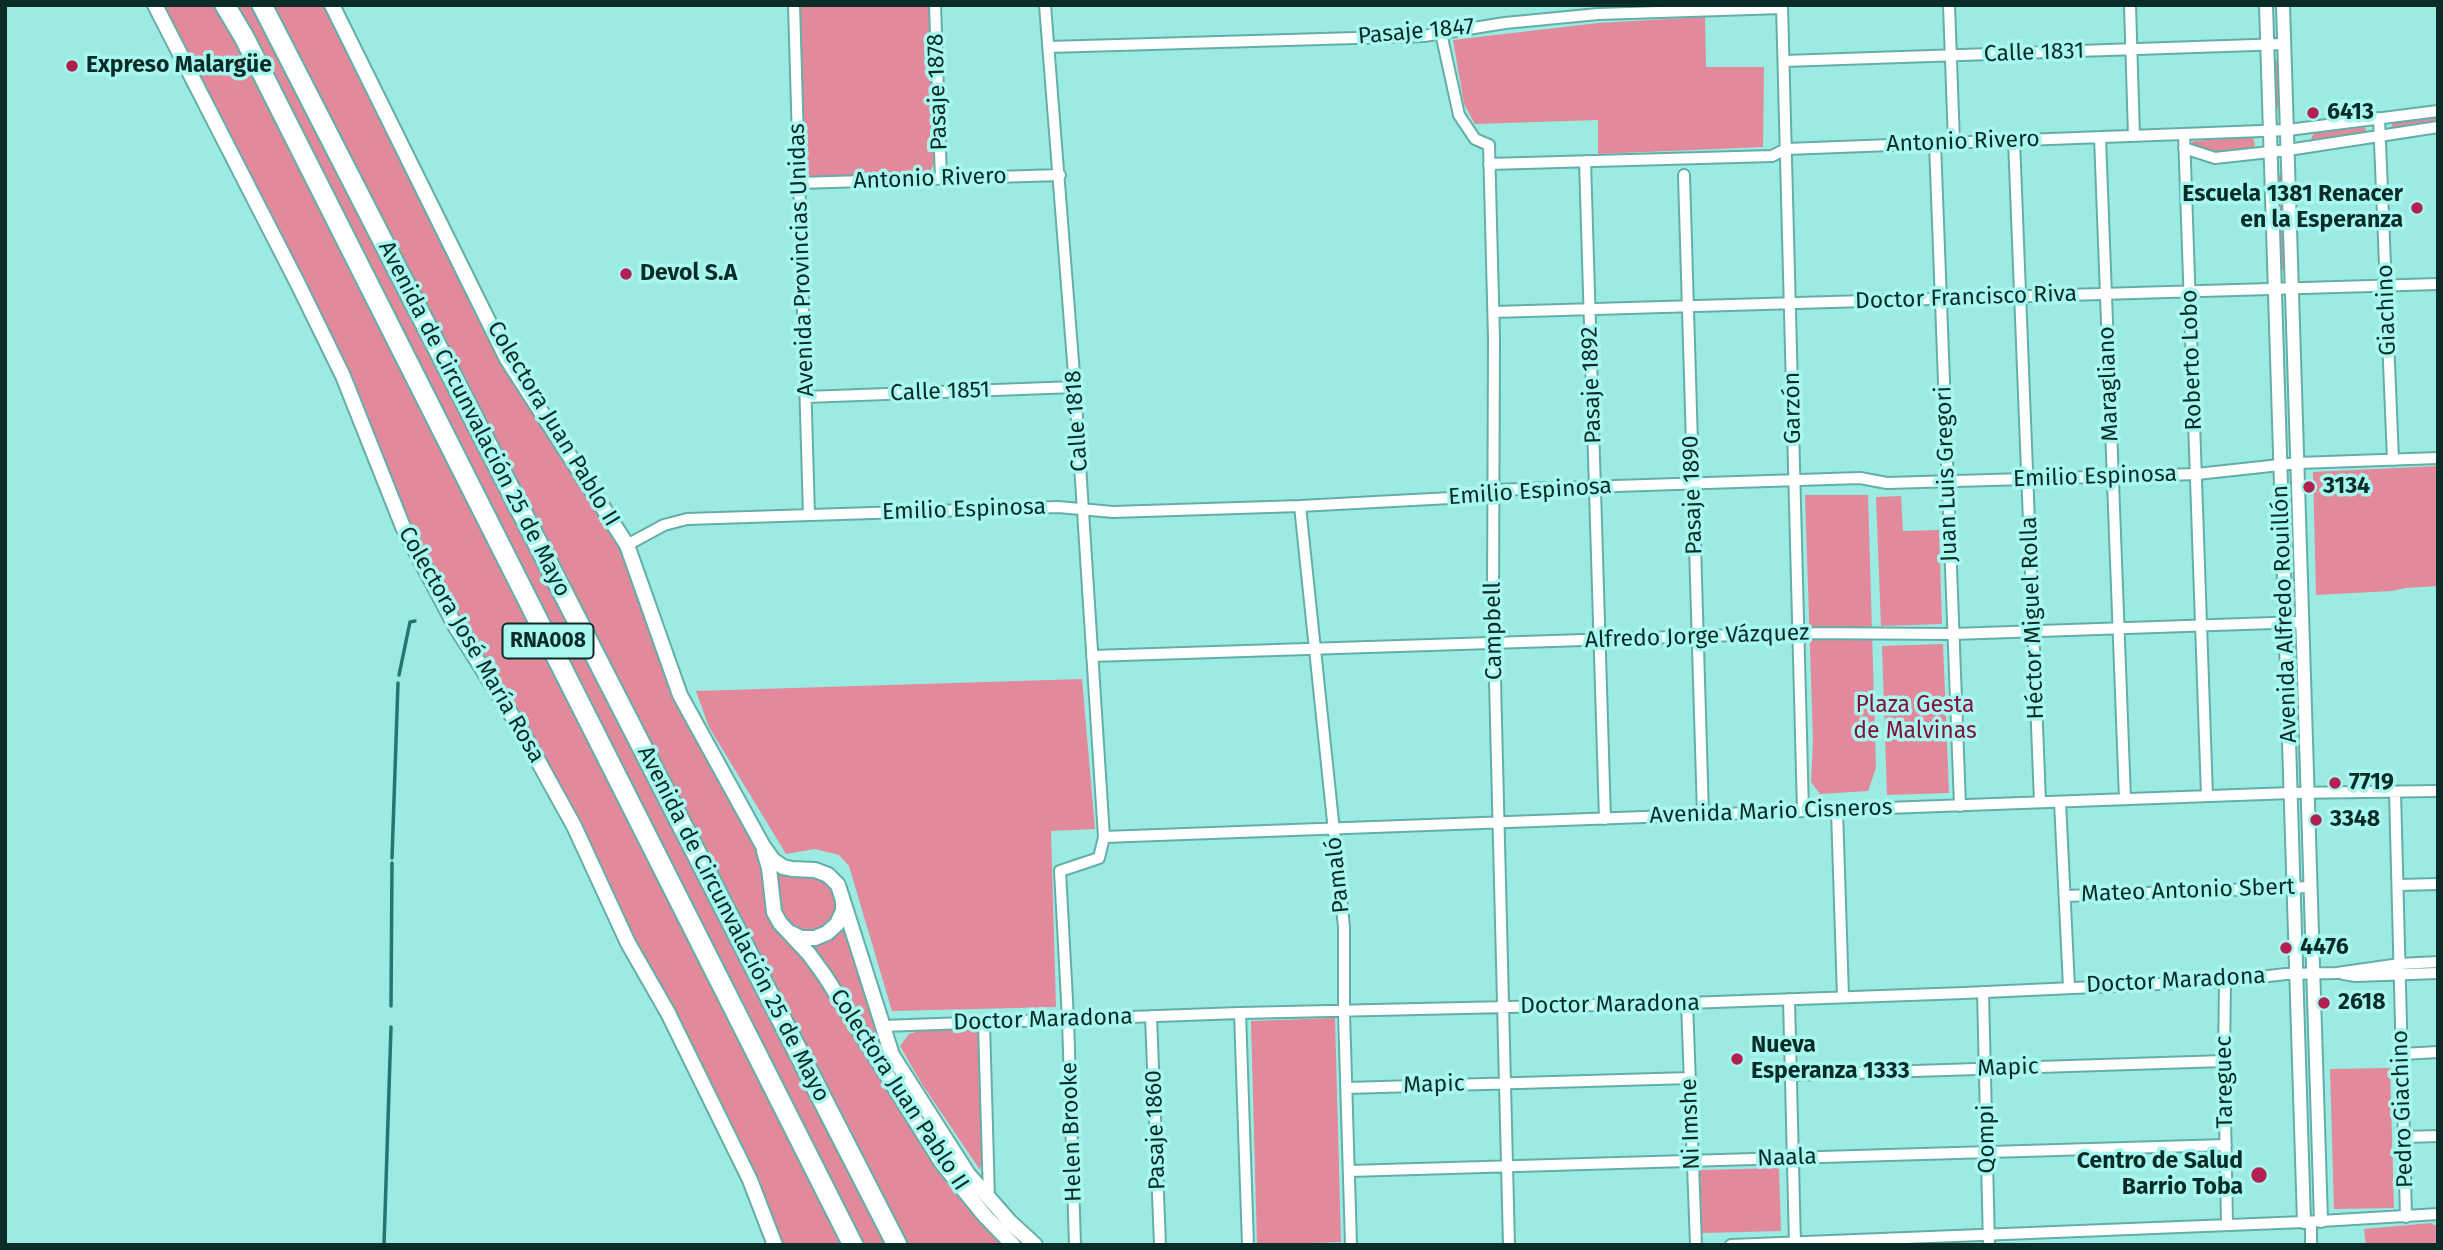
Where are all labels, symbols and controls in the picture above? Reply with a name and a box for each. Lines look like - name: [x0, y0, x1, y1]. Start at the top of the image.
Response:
- street label: Pasaje 1847: [1357, 13, 1475, 51]
- street label: Pasaje 1878: [922, 33, 954, 151]
- street label: Calle 1831: [1983, 37, 2085, 69]
- place label: Expreso Malargüe: [86, 52, 272, 80]
- marker: Expreso Malargüe: [64, 58, 80, 74]
- place label: 6413: [2327, 99, 2374, 127]
- marker: 6413: [2305, 105, 2321, 121]
- street label: Avenida Provincias Unidas: [783, 123, 821, 397]
- street label: Antonio Rivero: [1886, 126, 2040, 158]
- street label: Antonio Rivero: [853, 163, 1007, 195]
- place label: Escuela 1381 Renacer en la Esperanza: [2182, 181, 2403, 235]
- marker: Escuela 1381 Renacer en la Esperanza: [2409, 200, 2425, 216]
- street label: Avenida de Circunvalación 25 de Mayo: [372, 236, 576, 602]
- place label: Devol S.A: [640, 260, 737, 288]
- street label: Giachino: [2372, 264, 2402, 356]
- marker: Devol S.A: [618, 266, 634, 282]
- street label: Doctor Francisco Riva: [1854, 280, 2078, 316]
- street label: Roberto Lobo: [2176, 289, 2208, 431]
- street label: Colectora Juan Pablo II: [481, 316, 625, 532]
- street label: Pasaje 1892: [1576, 326, 1608, 444]
- street label: Maragliano: [2093, 326, 2125, 442]
- street label: Calle 1818: [1060, 369, 1094, 473]
- street label: Garzón: [1779, 372, 1807, 444]
- street label: Calle 1851: [890, 376, 990, 408]
- street label: Juan Luis Gregori: [1930, 386, 1964, 562]
- street label: Pasaje 1890: [1677, 435, 1709, 555]
- street label: Emilio Espinosa: [2013, 460, 2177, 494]
- street label: Emilio Espinosa: [1447, 473, 1613, 511]
- place label: 3134: [2323, 473, 2370, 501]
- marker: 3134: [2301, 479, 2317, 495]
- street label: Avenida Alfredo Rouillón: [2267, 485, 2303, 743]
- street label: Emilio Espinosa: [882, 493, 1046, 527]
- street label: Héctor Miguel Rolla: [2016, 516, 2050, 720]
- street label: Colectora José María Rosa: [392, 522, 550, 768]
- street label: Campbell: [1479, 582, 1509, 680]
- street label: Alfredo Jorge Vázquez: [1584, 619, 1810, 655]
- road number: RNA008: [503, 624, 594, 658]
- park label: Plaza Gesta de Malvinas: [1853, 692, 1977, 746]
- street label: Avenida de Circunvalación 25 de Mayo: [631, 741, 835, 1107]
- place label: 7719: [2349, 769, 2394, 797]
- marker: 7719: [2327, 775, 2343, 791]
- street label: Avenida Mario Cisneros: [1649, 794, 1893, 830]
- place label: 3348: [2330, 806, 2380, 834]
- marker: 3348: [2308, 812, 2324, 828]
- street label: Pamaló: [1320, 835, 1356, 915]
- street label: Mateo Antonio Sbert: [2081, 873, 2295, 909]
- place label: 4476: [2300, 934, 2349, 962]
- marker: 4476: [2278, 940, 2294, 956]
- street label: Doctor Maradona: [2086, 963, 2266, 999]
- street label: Colectora Juan Pablo II: [824, 984, 974, 1196]
- place label: 2618: [2338, 989, 2386, 1017]
- street label: Doctor Maradona: [1520, 990, 1700, 1020]
- marker: 2618: [2316, 995, 2332, 1011]
- street label: Doctor Maradona: [953, 1003, 1133, 1037]
- street label: Pedro Giachino: [2386, 1030, 2420, 1188]
- place label: Nueva Esperanza 1333: [1751, 1032, 1910, 1086]
- street label: Tareguec: [2210, 1035, 2240, 1129]
- marker: Nueva Esperanza 1333: [1729, 1051, 1745, 1067]
- street label: Mapic: [1977, 1053, 2039, 1083]
- street label: Helen Brooke: [1056, 1062, 1088, 1202]
- street label: Pasaje 1860: [1140, 1070, 1172, 1190]
- street label: Mapic: [1403, 1070, 1465, 1100]
- street label: Ni Imshe: [1676, 1078, 1706, 1170]
- street label: Qompi: [1973, 1104, 2001, 1174]
- street label: Naala: [1757, 1143, 1817, 1173]
- place label: Centro de Salud Barrio Toba: [2077, 1148, 2243, 1202]
- marker: Centro de Salud Barrio Toba: [2249, 1165, 2269, 1185]

